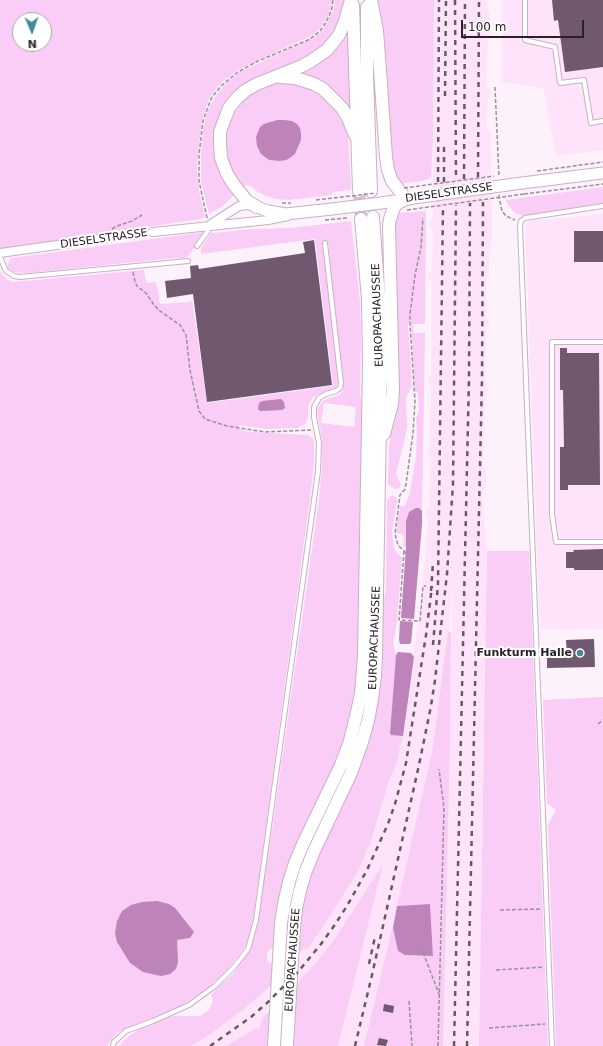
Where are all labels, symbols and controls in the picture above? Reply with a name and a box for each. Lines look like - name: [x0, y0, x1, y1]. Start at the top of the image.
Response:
- north arrow: [12, 12, 52, 52]
- scale bar: [463, 12, 586, 38]
- text: 100 m: [468, 20, 506, 34]
- text: N: [28, 37, 37, 50]
- street label: DIESELSTRASSE: [404, 180, 494, 206]
- street label: DIESELSTRASSE: [59, 226, 149, 252]
- street label: EUROPACHAUSSEE: [370, 263, 386, 367]
- street label: EUROPACHAUSSEE: [367, 586, 383, 690]
- place label: Funkturm Halle: [477, 646, 572, 660]
- marker: Funkturm Halle: [575, 648, 585, 658]
- street label: EUROPACHAUSSEE: [283, 908, 303, 1012]

